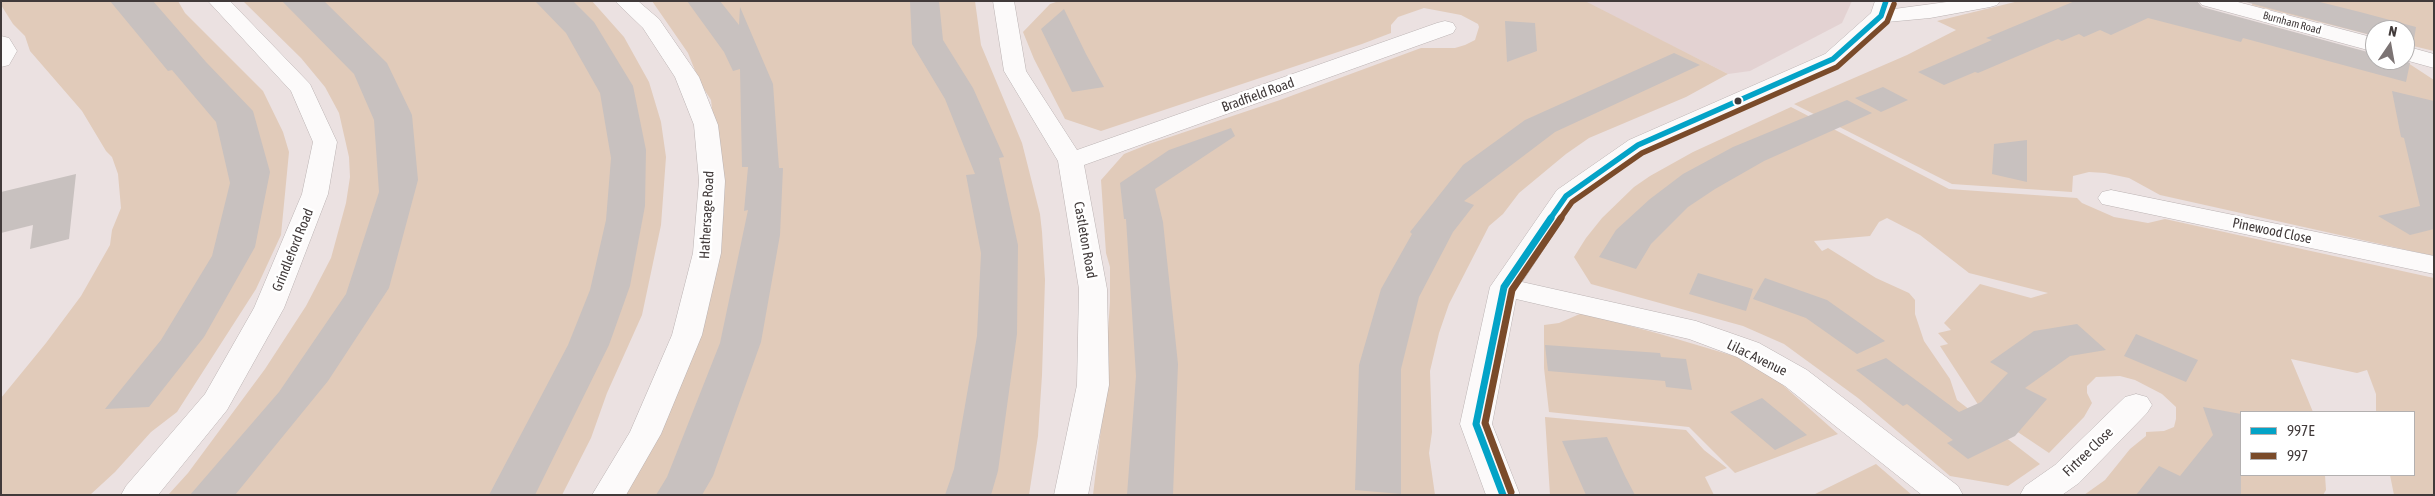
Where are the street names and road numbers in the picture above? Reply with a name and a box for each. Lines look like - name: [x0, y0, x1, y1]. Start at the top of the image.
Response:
- street label: Burnham Road: [2261, 9, 2323, 37]
- street label: Bradfield Road: [1219, 74, 1297, 116]
- street label: Hathersage Road: [696, 171, 718, 259]
- street label: Castleton Road: [1070, 200, 1100, 280]
- street label: Grindleford Road: [269, 206, 317, 294]
- street label: Pinewood Close: [2231, 214, 2313, 248]
- street label: Lilac Avenue: [1724, 336, 1790, 380]
- street label: Firtree Close: [2059, 424, 2117, 480]

